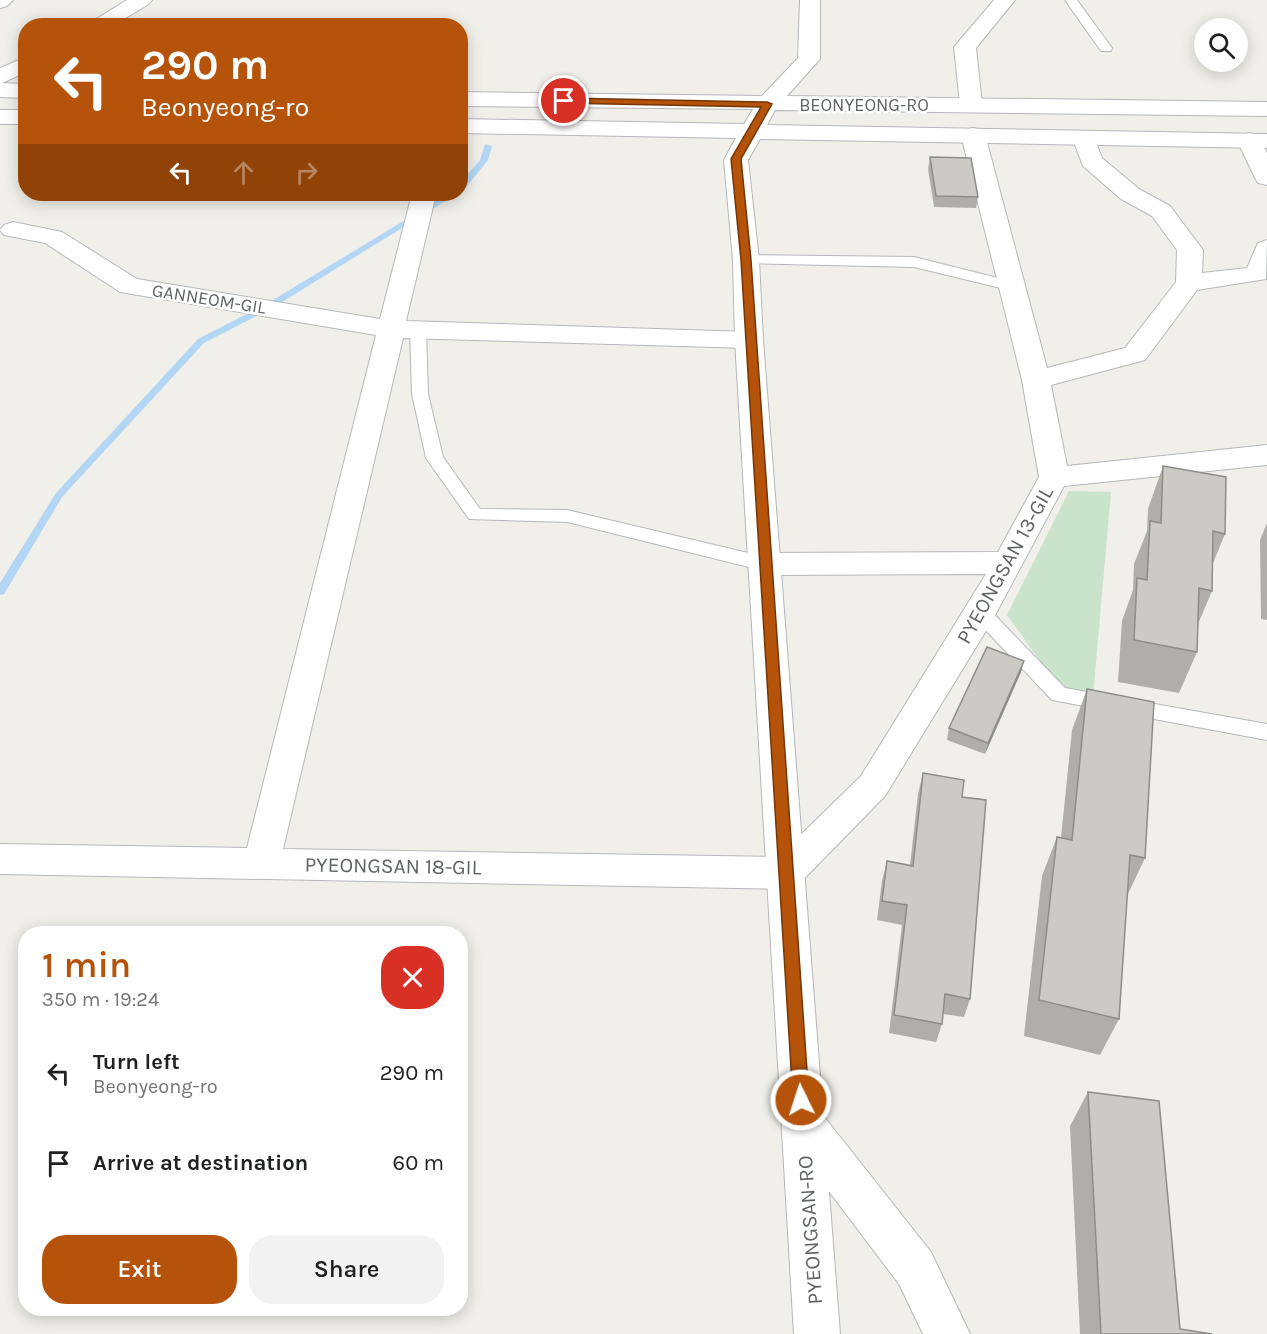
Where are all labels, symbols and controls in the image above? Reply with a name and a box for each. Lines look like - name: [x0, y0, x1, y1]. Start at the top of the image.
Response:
- map controls: [1194, 18, 1248, 72]
- button: search: [1194, 18, 1248, 72]
- text: 290 m: [141, 40, 269, 90]
- icon: left: [42, 42, 120, 120]
- pin: [538, 75, 589, 126]
- icon: arrive: [547, 84, 580, 117]
- text: Beonyeong-ro: [141, 91, 309, 123]
- street label: BEONYEONG-RO: [799, 94, 929, 116]
- icon: left: [164, 156, 197, 189]
- icon: ahead: [227, 156, 260, 189]
- icon: right: [290, 156, 323, 189]
- street label: GANNEOM-GIL: [151, 279, 268, 319]
- street label: PYEONGSAN 13-GIL: [952, 482, 1058, 648]
- street label: PYEONGSAN 18-GIL: [304, 852, 482, 880]
- text: 1 min: [42, 944, 131, 986]
- button: close: [381, 946, 444, 1009]
- text: 350 m · 19:24: [42, 988, 159, 1011]
- text: Turn left: [93, 1049, 180, 1075]
- icon: left: [42, 1057, 75, 1090]
- text: 290 m: [380, 1060, 444, 1086]
- position arrow: [769, 1068, 833, 1132]
- text: Beonyeong-ro: [93, 1075, 218, 1098]
- icon: arrive: [42, 1147, 75, 1180]
- text: Arrive at destination: [93, 1150, 308, 1176]
- text: 60 m: [393, 1150, 444, 1176]
- street label: PYEONGSAN-RO: [793, 1155, 827, 1305]
- button: Exit: [42, 1235, 237, 1304]
- button: Share: [249, 1235, 444, 1304]

